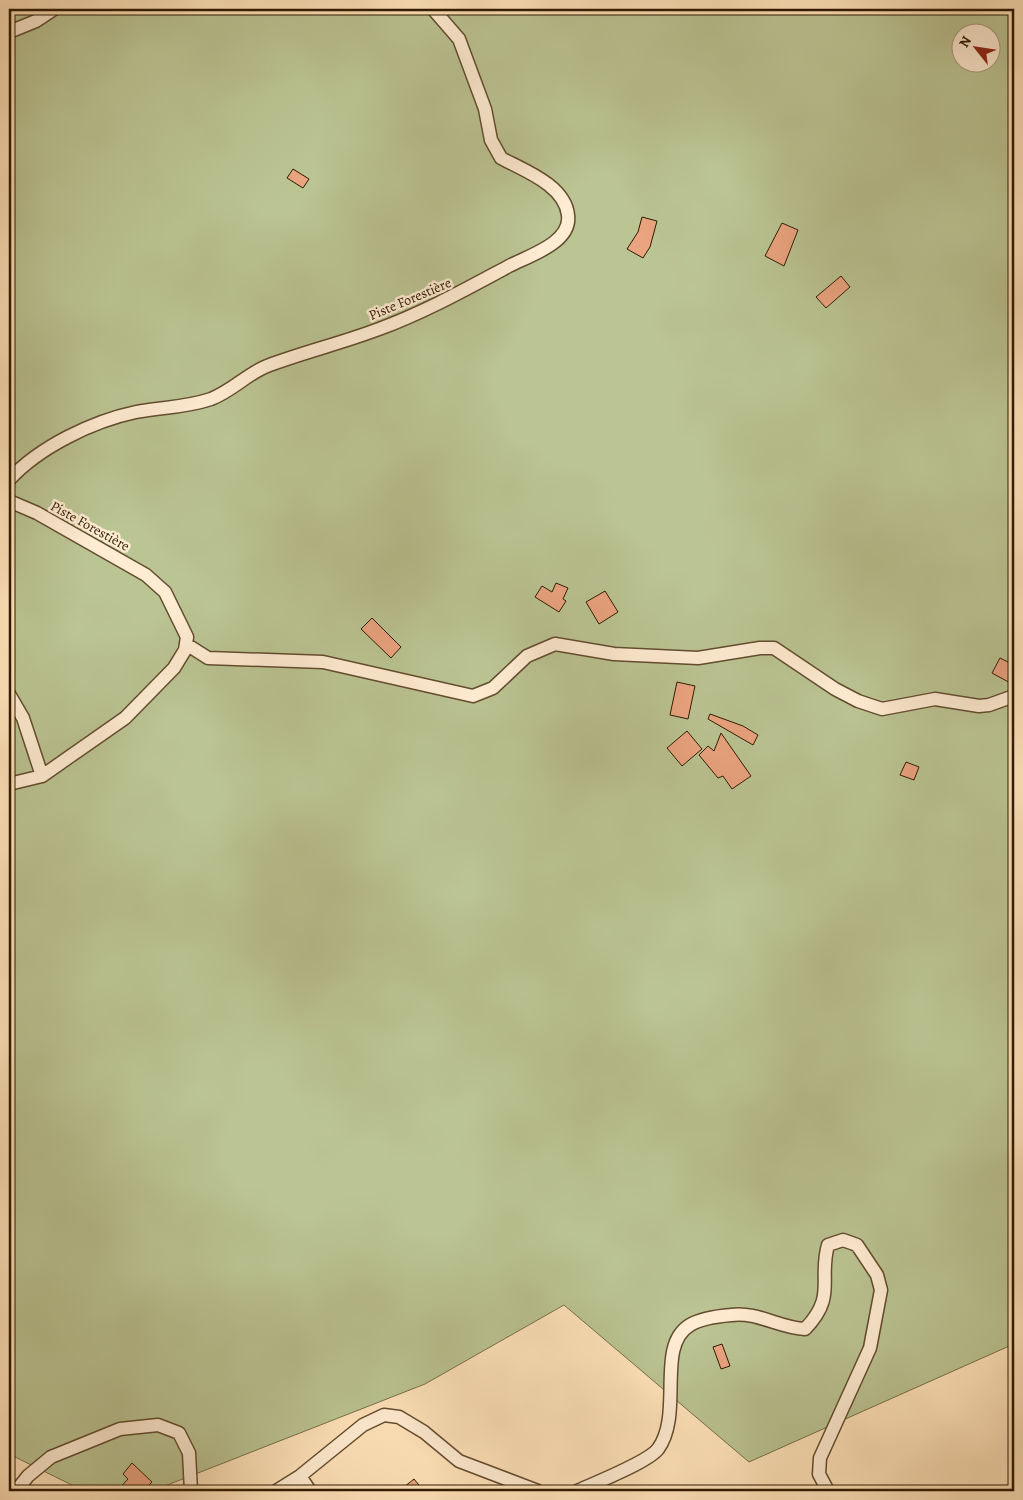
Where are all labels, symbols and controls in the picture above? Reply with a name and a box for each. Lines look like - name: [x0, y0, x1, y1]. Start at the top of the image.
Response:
- north arrow: [950, 22, 1000, 72]
- text: N: [954, 33, 976, 51]
- street label: Piste Forestière: [366, 273, 454, 325]
- street label: Piste Forestière: [47, 496, 133, 556]

